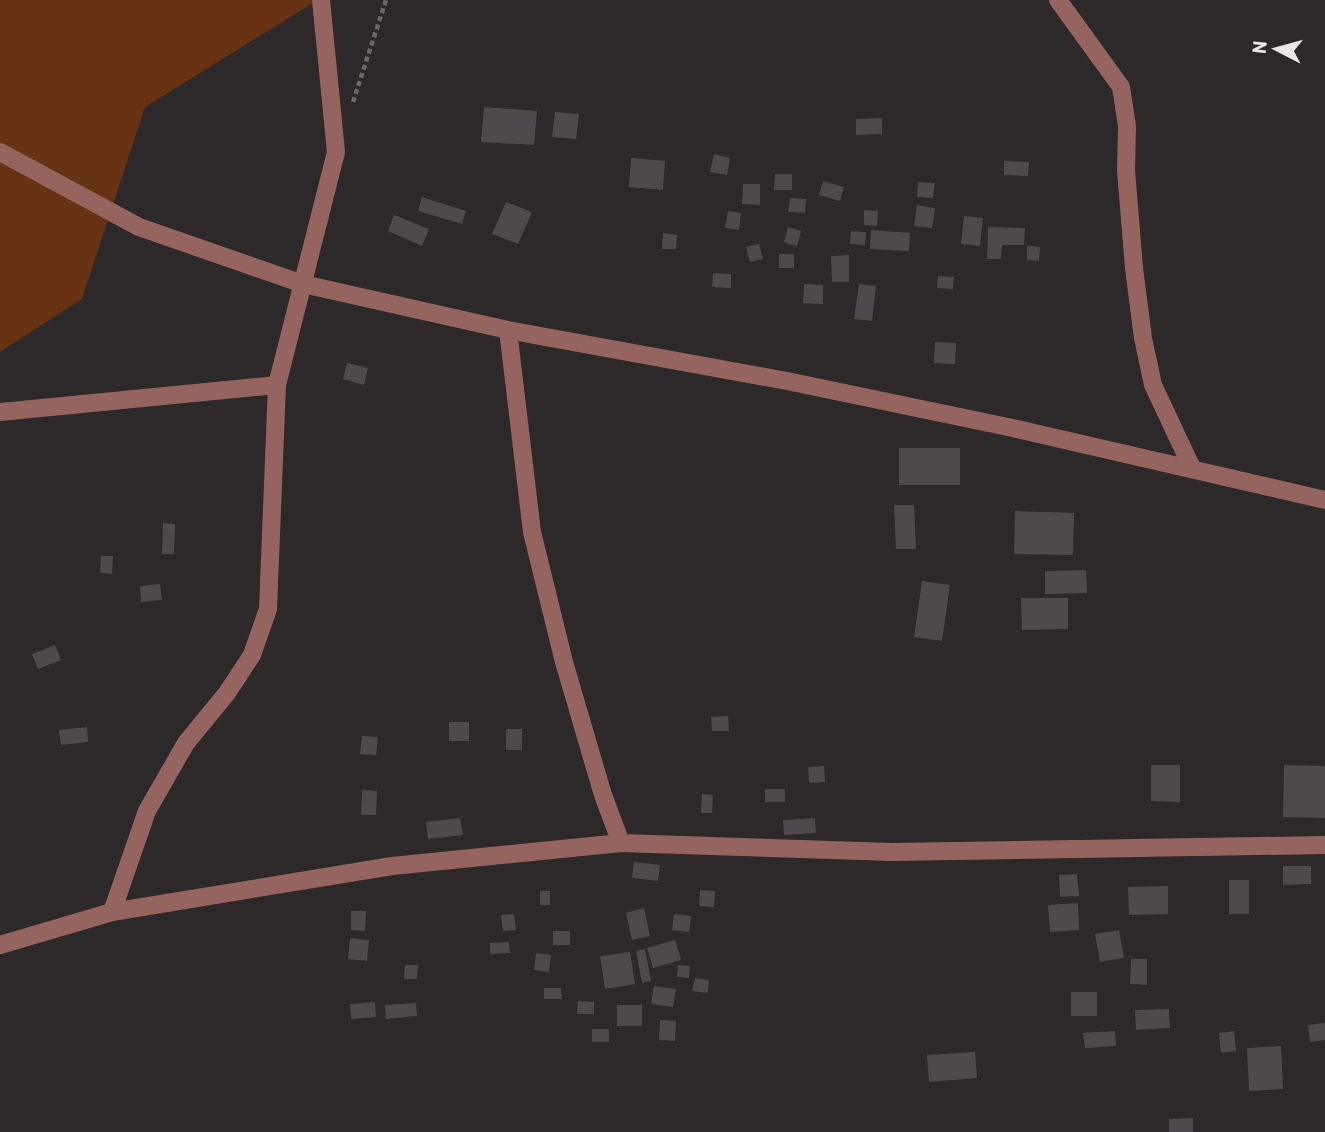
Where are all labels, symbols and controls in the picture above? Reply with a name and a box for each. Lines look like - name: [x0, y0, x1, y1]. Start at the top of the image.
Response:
- north arrow: [1241, 14, 1311, 84]
- text: N: [1246, 40, 1271, 55]

